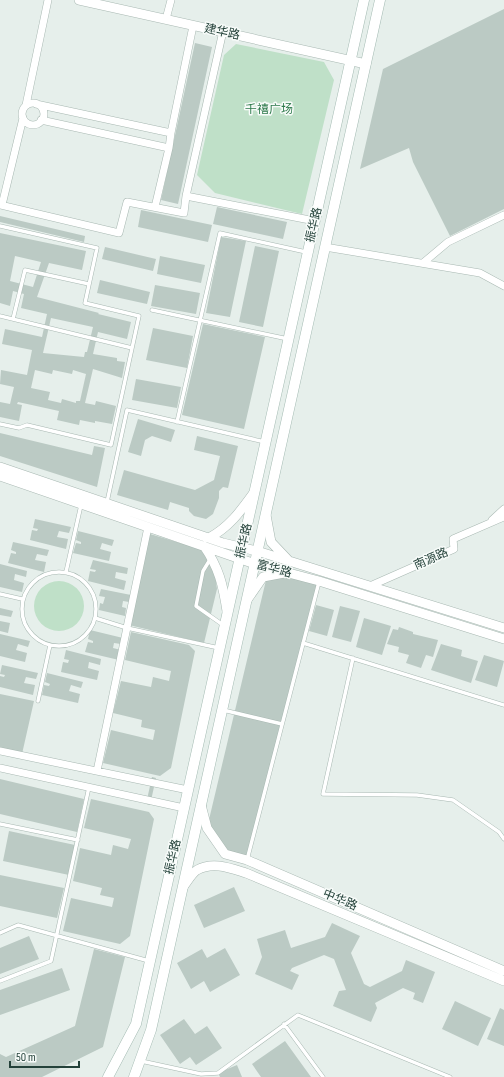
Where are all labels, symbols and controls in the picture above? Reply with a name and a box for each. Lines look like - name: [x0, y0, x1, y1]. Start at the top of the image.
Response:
- street label: 建华路: [203, 21, 241, 43]
- park label: 千禧广场: [245, 102, 293, 117]
- street label: 振华路: [303, 206, 325, 244]
- street label: 振华路: [233, 522, 255, 560]
- street label: 南源路: [411, 545, 451, 573]
- street label: 富华路: [255, 557, 293, 581]
- street label: 振华路: [162, 838, 184, 876]
- street label: 中华路: [320, 886, 360, 914]
- scale bar: [10, 1043, 79, 1069]
- text: 50 m: [16, 1050, 36, 1065]

